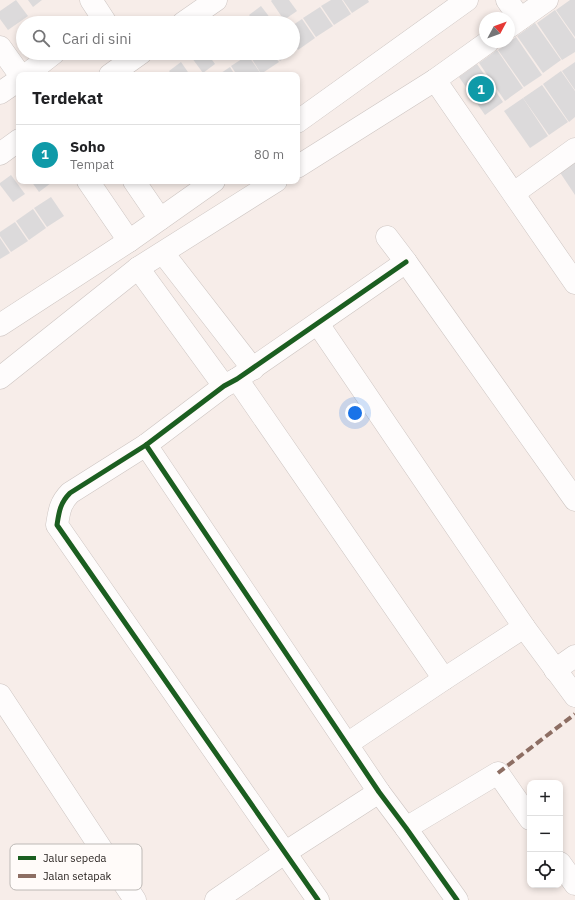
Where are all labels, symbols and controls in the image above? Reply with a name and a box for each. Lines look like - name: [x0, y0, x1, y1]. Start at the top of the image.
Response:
- north arrow: [479, 12, 515, 48]
- search box: [16, 16, 300, 60]
- icon: search: [30, 27, 52, 49]
- text: Cari di sini: [62, 29, 131, 48]
- pin: 1: [468, 74, 494, 104]
- text: Terdekat: [32, 87, 103, 109]
- text: Soho: [70, 137, 105, 156]
- text: 1: [41, 146, 49, 163]
- text: 80 m: [254, 146, 284, 163]
- text: Tempat: [70, 156, 114, 173]
- your location: [345, 403, 365, 423]
- map controls: [527, 780, 563, 888]
- button: +: [527, 780, 563, 816]
- button: −: [527, 816, 563, 852]
- legend: [10, 844, 142, 890]
- text: Jalur sepeda: [43, 851, 107, 865]
- button: locate: [527, 852, 563, 888]
- text: Jalan setapak: [43, 869, 112, 883]

